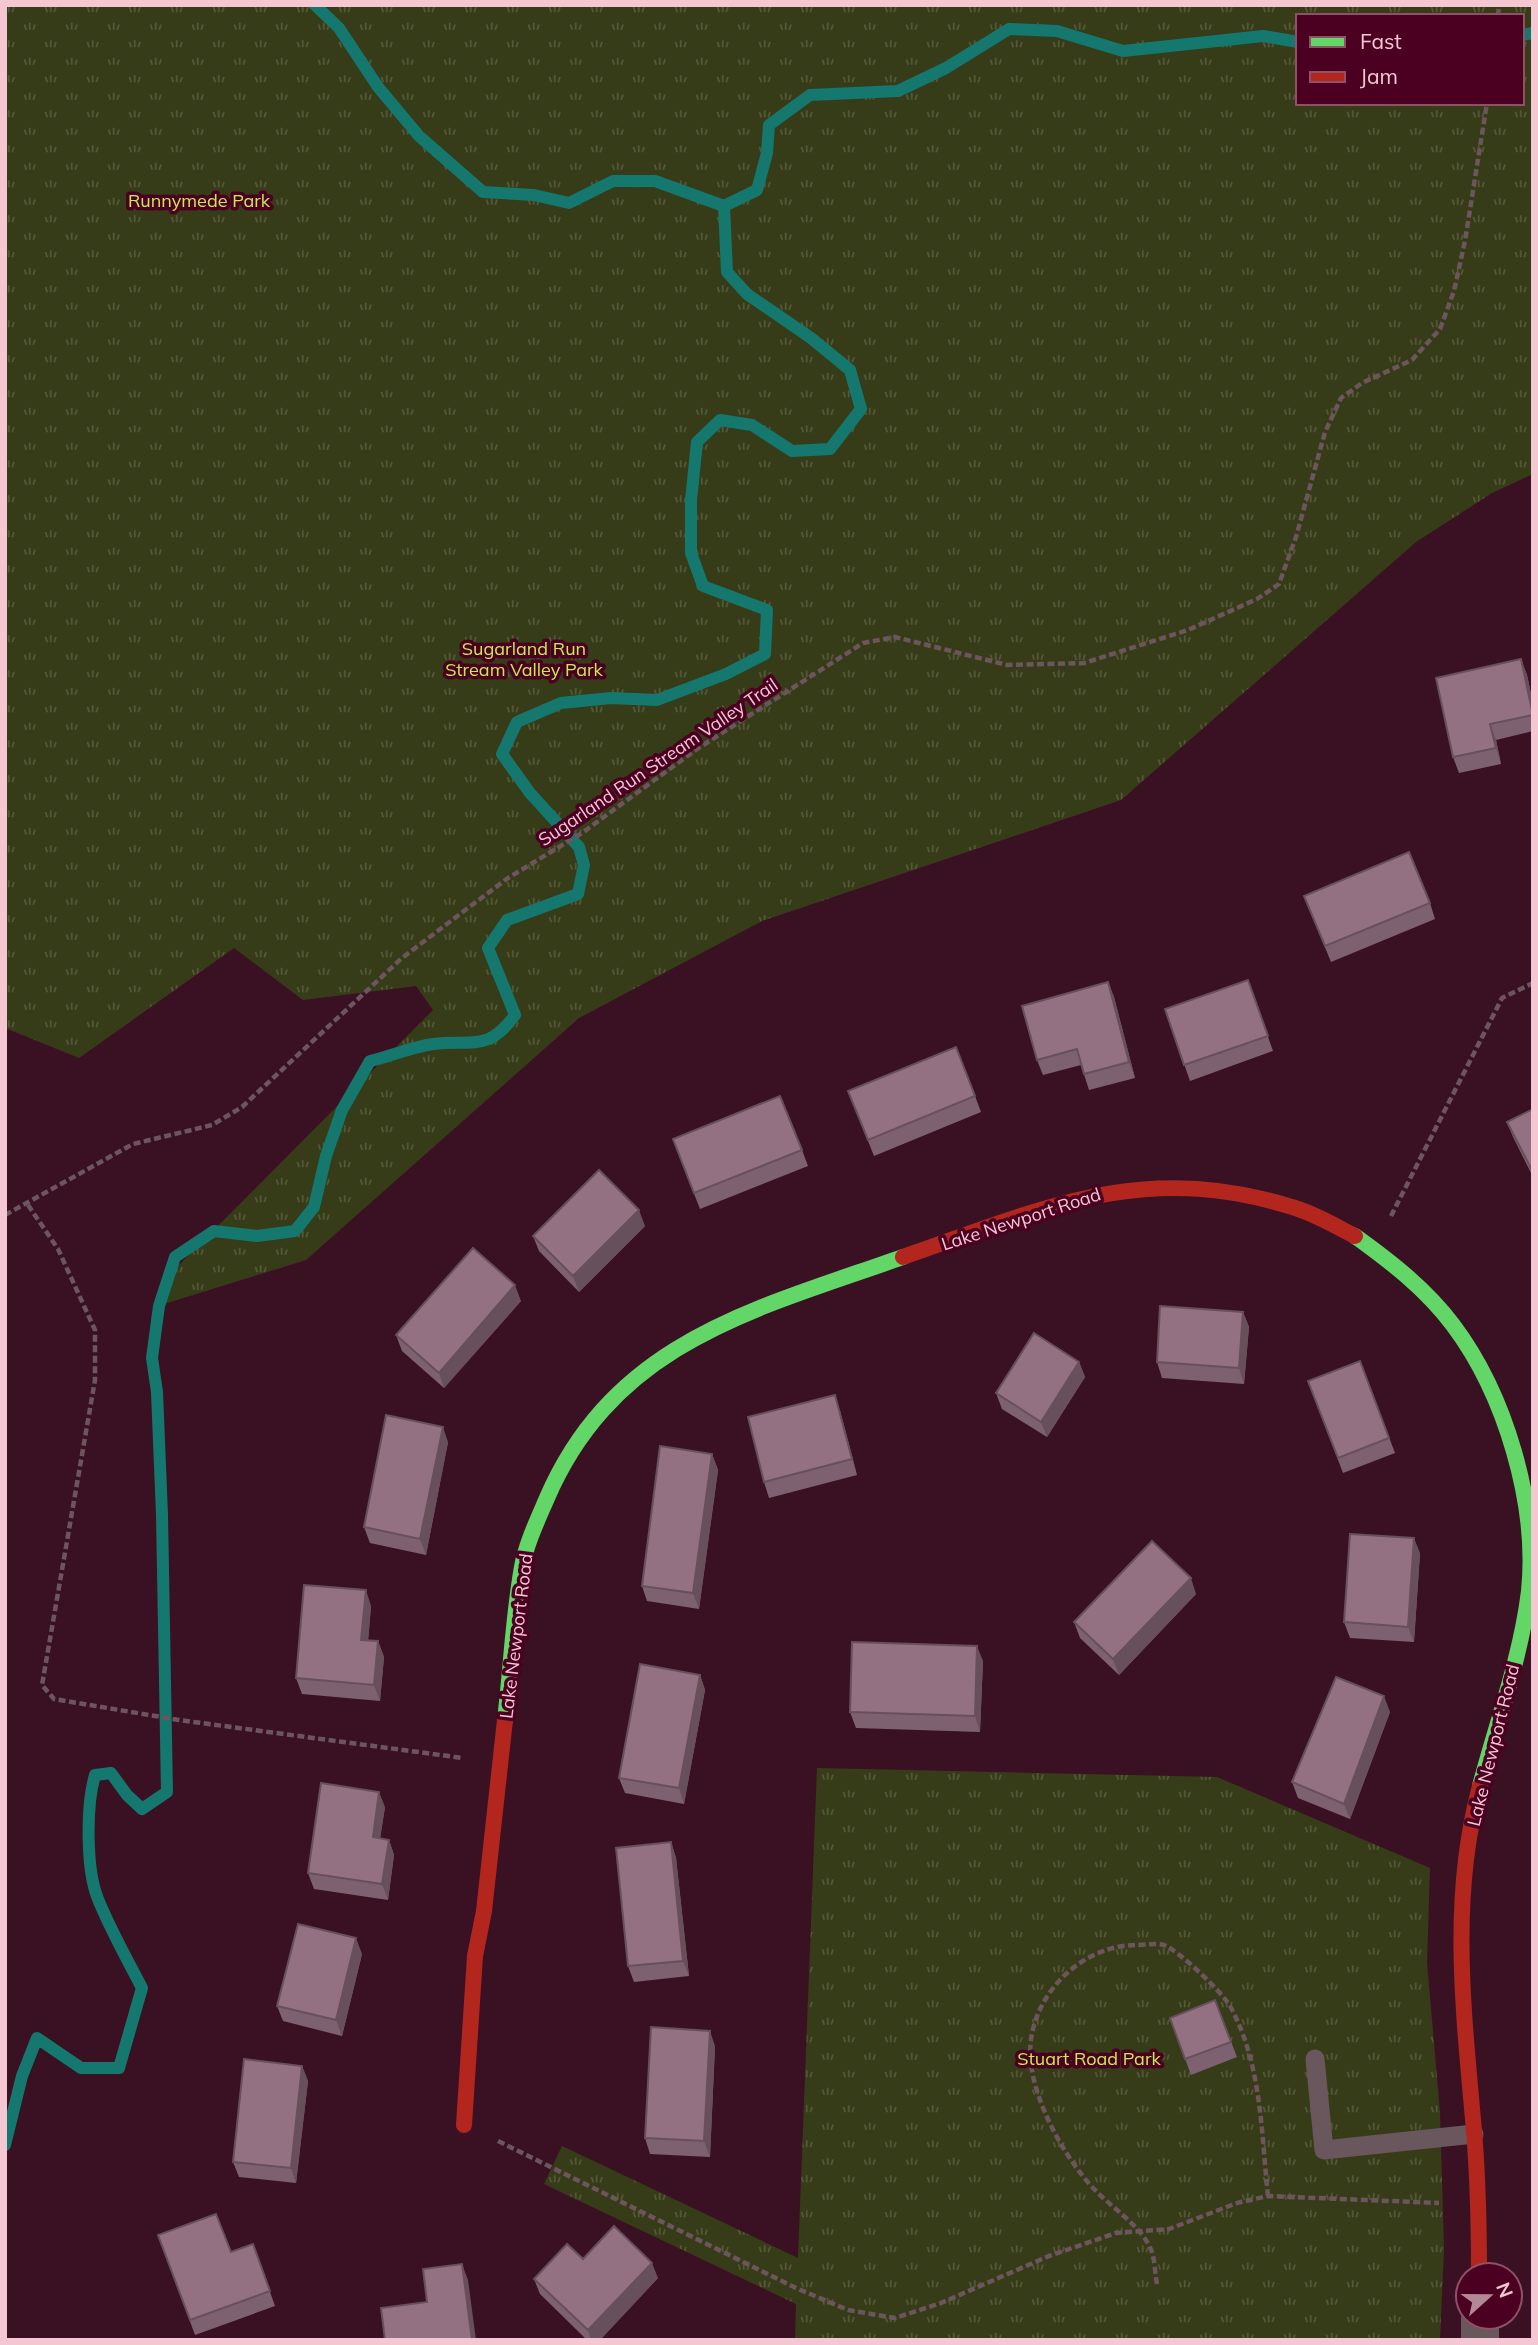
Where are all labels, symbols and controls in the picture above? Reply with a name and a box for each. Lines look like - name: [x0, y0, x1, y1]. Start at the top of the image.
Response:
- legend: [1296, 14, 1524, 105]
- text: Fast: [1360, 28, 1402, 54]
- text: Jam: [1360, 63, 1398, 89]
- park label: Runnymede Park: [128, 189, 271, 212]
- park label: Sugarland Run Stream Valley Park: [445, 637, 604, 681]
- street label: Sugarland Run Stream Valley Trail: [534, 673, 782, 851]
- street label: Lake Newport Road: [938, 1182, 1104, 1256]
- street label: Lake Newport Road: [494, 1552, 538, 1720]
- street label: Lake Newport Road: [1462, 1662, 1524, 1828]
- park label: Stuart Road Park: [1017, 2047, 1161, 2070]
- north arrow: [1454, 2261, 1524, 2331]
- text: N: [1491, 2279, 1519, 2301]

